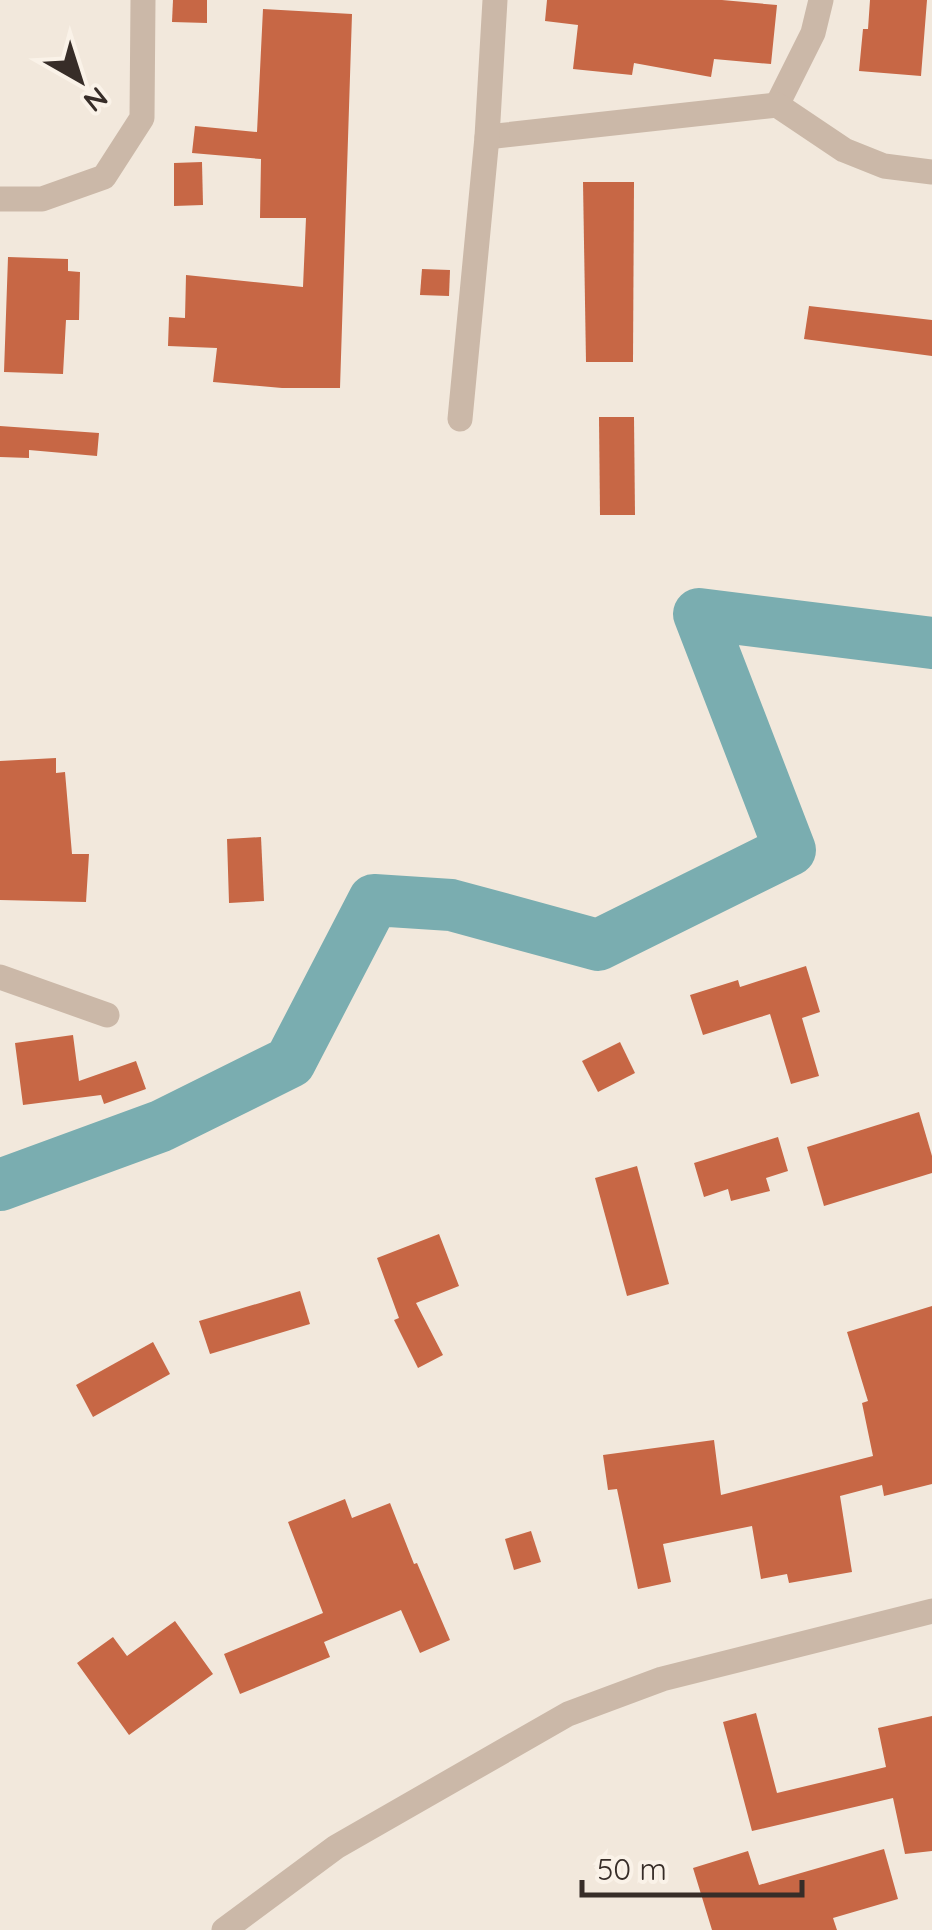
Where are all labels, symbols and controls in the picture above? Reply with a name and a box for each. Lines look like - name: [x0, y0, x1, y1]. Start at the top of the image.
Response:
- north arrow: [30, 30, 130, 130]
- text: N: [77, 80, 115, 120]
- scale bar: [582, 1835, 802, 1897]
- text: 50 m: [597, 1850, 667, 1888]

